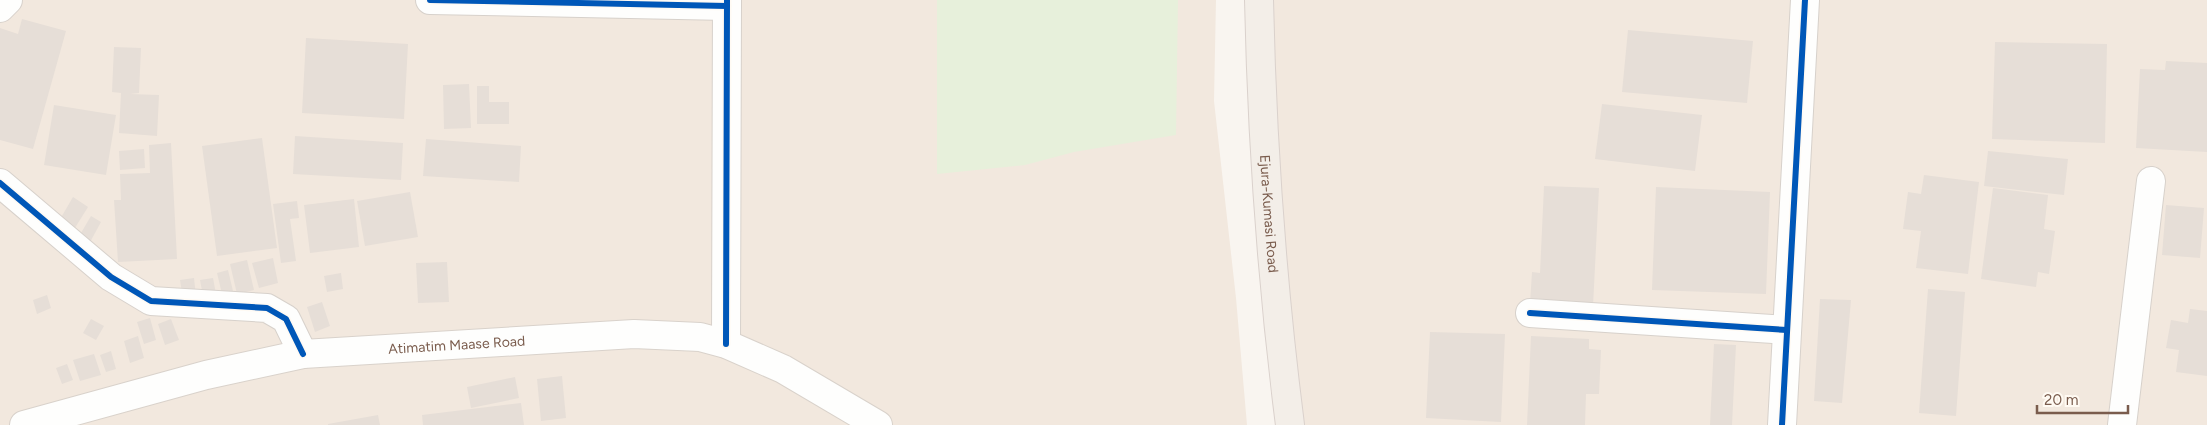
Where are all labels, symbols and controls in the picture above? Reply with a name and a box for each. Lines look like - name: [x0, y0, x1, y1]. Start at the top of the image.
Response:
- street label: Ejura-Kumasi Road: [1256, 154, 1282, 274]
- street label: Atimatim Maase Road: [388, 333, 526, 358]
- scale bar: [2037, 382, 2128, 414]
- text: 20 m: [2044, 391, 2078, 409]

